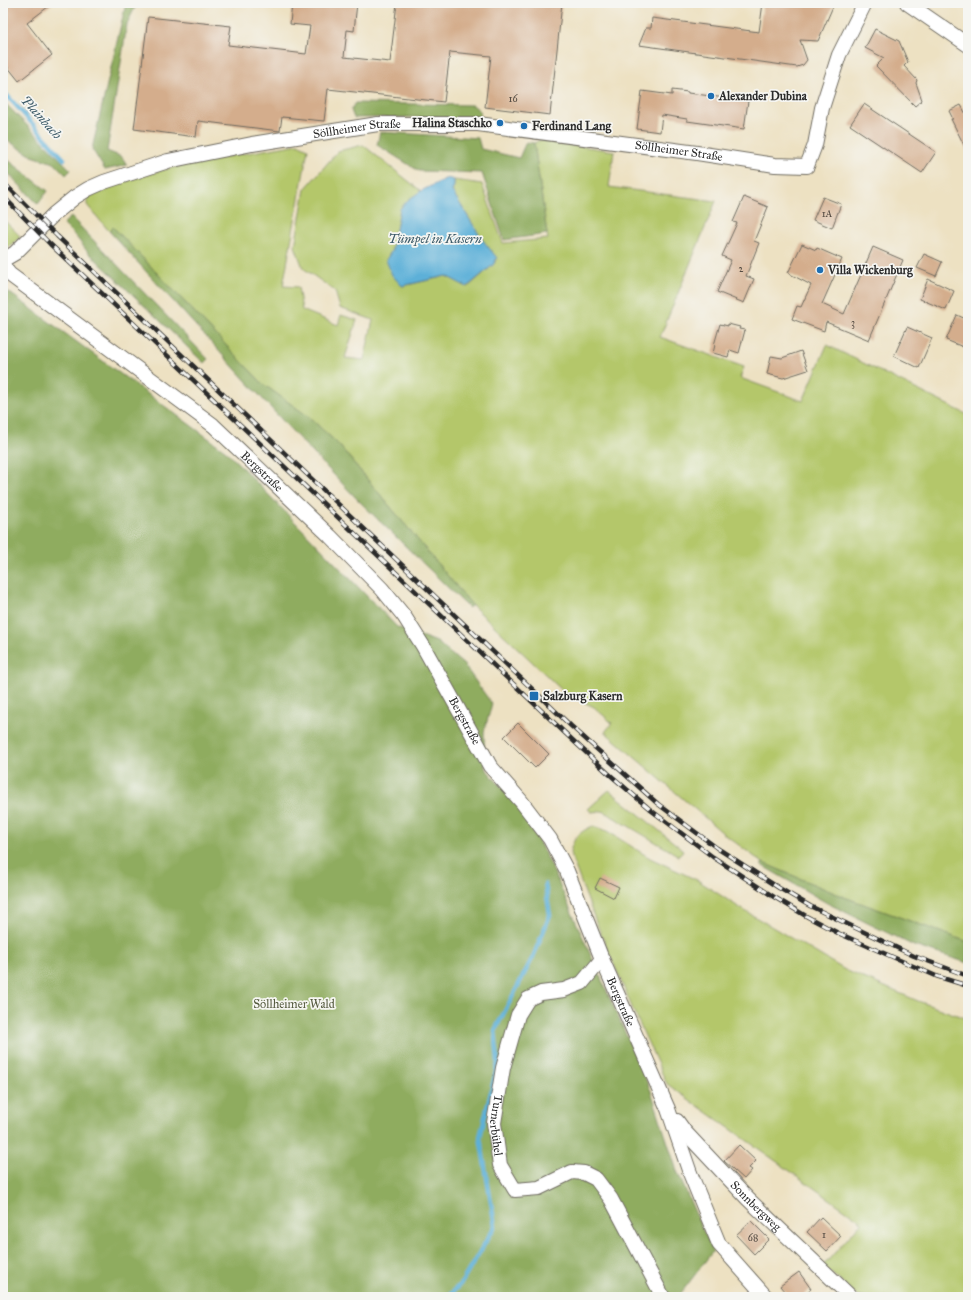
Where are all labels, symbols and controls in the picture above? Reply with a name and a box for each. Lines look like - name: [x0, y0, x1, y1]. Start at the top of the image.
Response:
- place label: Alexander Dubina: [718, 89, 808, 103]
- marker: Alexander Dubina: [706, 91, 716, 101]
- water label: Plainbach: [18, 93, 65, 143]
- house number: 16: [508, 93, 518, 105]
- place label: Halina Staschko: [412, 116, 492, 130]
- street label: Söllheimer Straße: [312, 117, 401, 141]
- marker: Halina Staschko: [495, 118, 505, 128]
- place label: Ferdinand Lang: [532, 119, 611, 134]
- marker: Ferdinand Lang: [519, 121, 529, 131]
- street label: Söllheimer Straße: [634, 138, 724, 164]
- house number: 1A: [822, 208, 833, 220]
- water label: Tümpel in Kasern: [388, 231, 482, 247]
- house number: 2: [739, 263, 744, 275]
- place label: Villa Wickenburg: [827, 263, 913, 278]
- marker: Villa Wickenburg: [815, 265, 825, 275]
- house number: 3: [851, 317, 855, 329]
- street label: Bergstraße: [238, 448, 286, 495]
- place label: Salzburg Kasern: [543, 689, 623, 704]
- marker: Salzburg Kasern: [528, 690, 540, 702]
- street label: Bergstraße: [446, 694, 484, 747]
- street label: Bergstraße: [604, 975, 638, 1028]
- park label: Söllheimer Wald: [253, 997, 335, 1011]
- street label: Turnerbühel: [487, 1093, 506, 1158]
- street label: Sonnbergweg: [728, 1178, 784, 1235]
- house number: 1: [822, 1229, 826, 1241]
- house number: 68: [748, 1232, 758, 1244]

